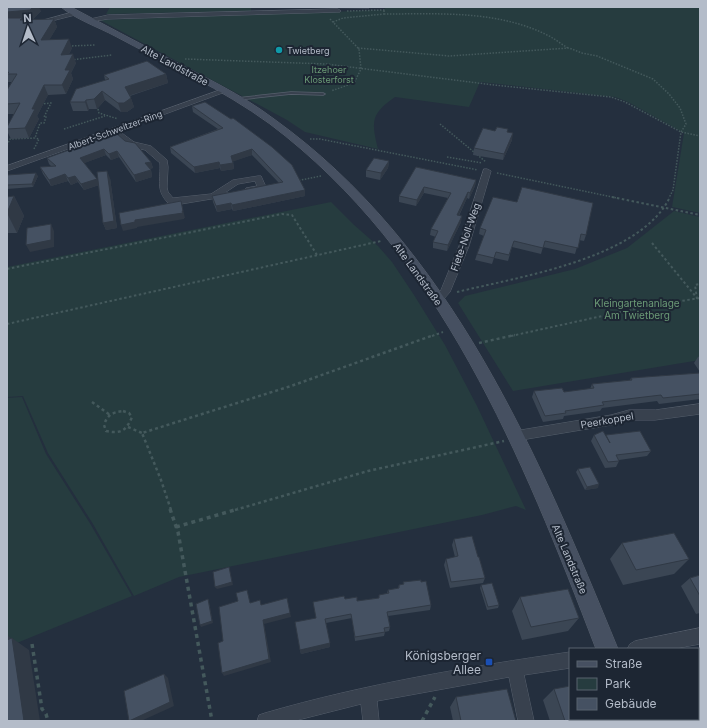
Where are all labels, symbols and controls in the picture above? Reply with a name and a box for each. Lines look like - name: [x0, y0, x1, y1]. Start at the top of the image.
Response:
- north arrow: [8, 8, 48, 48]
- text: N: [23, 11, 32, 25]
- street label: Alte Landstraße: [139, 42, 211, 88]
- marker: Twietberg: [274, 45, 284, 55]
- place label: Twietberg: [287, 45, 330, 56]
- park label: Itzehoer Klosterforst: [304, 64, 354, 85]
- street label: Albert-Schweitzer-Ring: [66, 108, 164, 152]
- street label: Fiete-Noll-Weg: [448, 201, 482, 273]
- street label: Alte Landstraße: [391, 240, 445, 308]
- park label: Kleingartenanlage Am Twietberg: [594, 297, 680, 321]
- street label: Peerkoppel: [580, 409, 634, 431]
- street label: Alte Landstraße: [550, 522, 590, 596]
- place label: Königsberger Allee: [405, 648, 481, 677]
- legend: [569, 648, 699, 720]
- text: Straße: [605, 656, 642, 671]
- marker: Königsberger Allee: [484, 657, 494, 667]
- text: Park: [605, 676, 631, 691]
- text: Gebäude: [605, 696, 657, 711]

